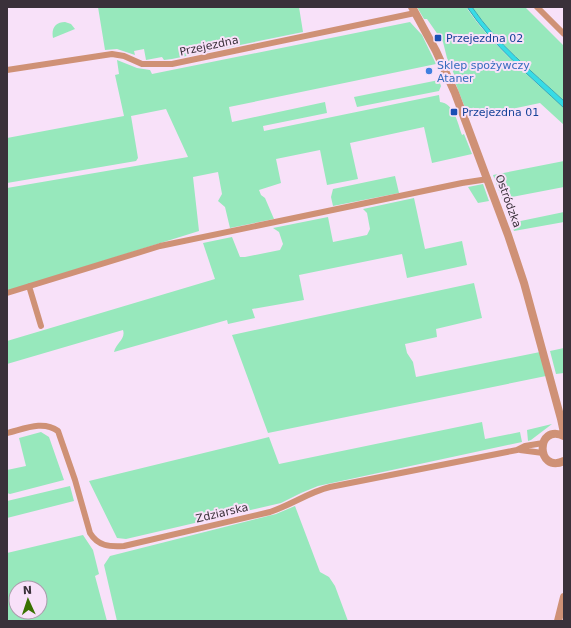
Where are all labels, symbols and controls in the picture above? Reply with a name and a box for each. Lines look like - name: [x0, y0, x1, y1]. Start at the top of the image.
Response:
- place label: Przejezdna 02: [446, 32, 523, 45]
- street label: Przejezdna: [178, 33, 240, 59]
- marker: Przejezdna 02: [433, 33, 443, 43]
- place label: Sklep spożywczy Ataner: [437, 59, 530, 85]
- marker: Sklep spożywczy Ataner: [424, 66, 434, 76]
- place label: Przejezdna 01: [462, 106, 539, 119]
- marker: Przejezdna 01: [449, 107, 459, 117]
- street label: Ostródzka: [492, 173, 524, 229]
- street label: Zdziarska: [195, 501, 249, 525]
- north arrow: [8, 580, 48, 620]
- text: N: [23, 584, 32, 597]

